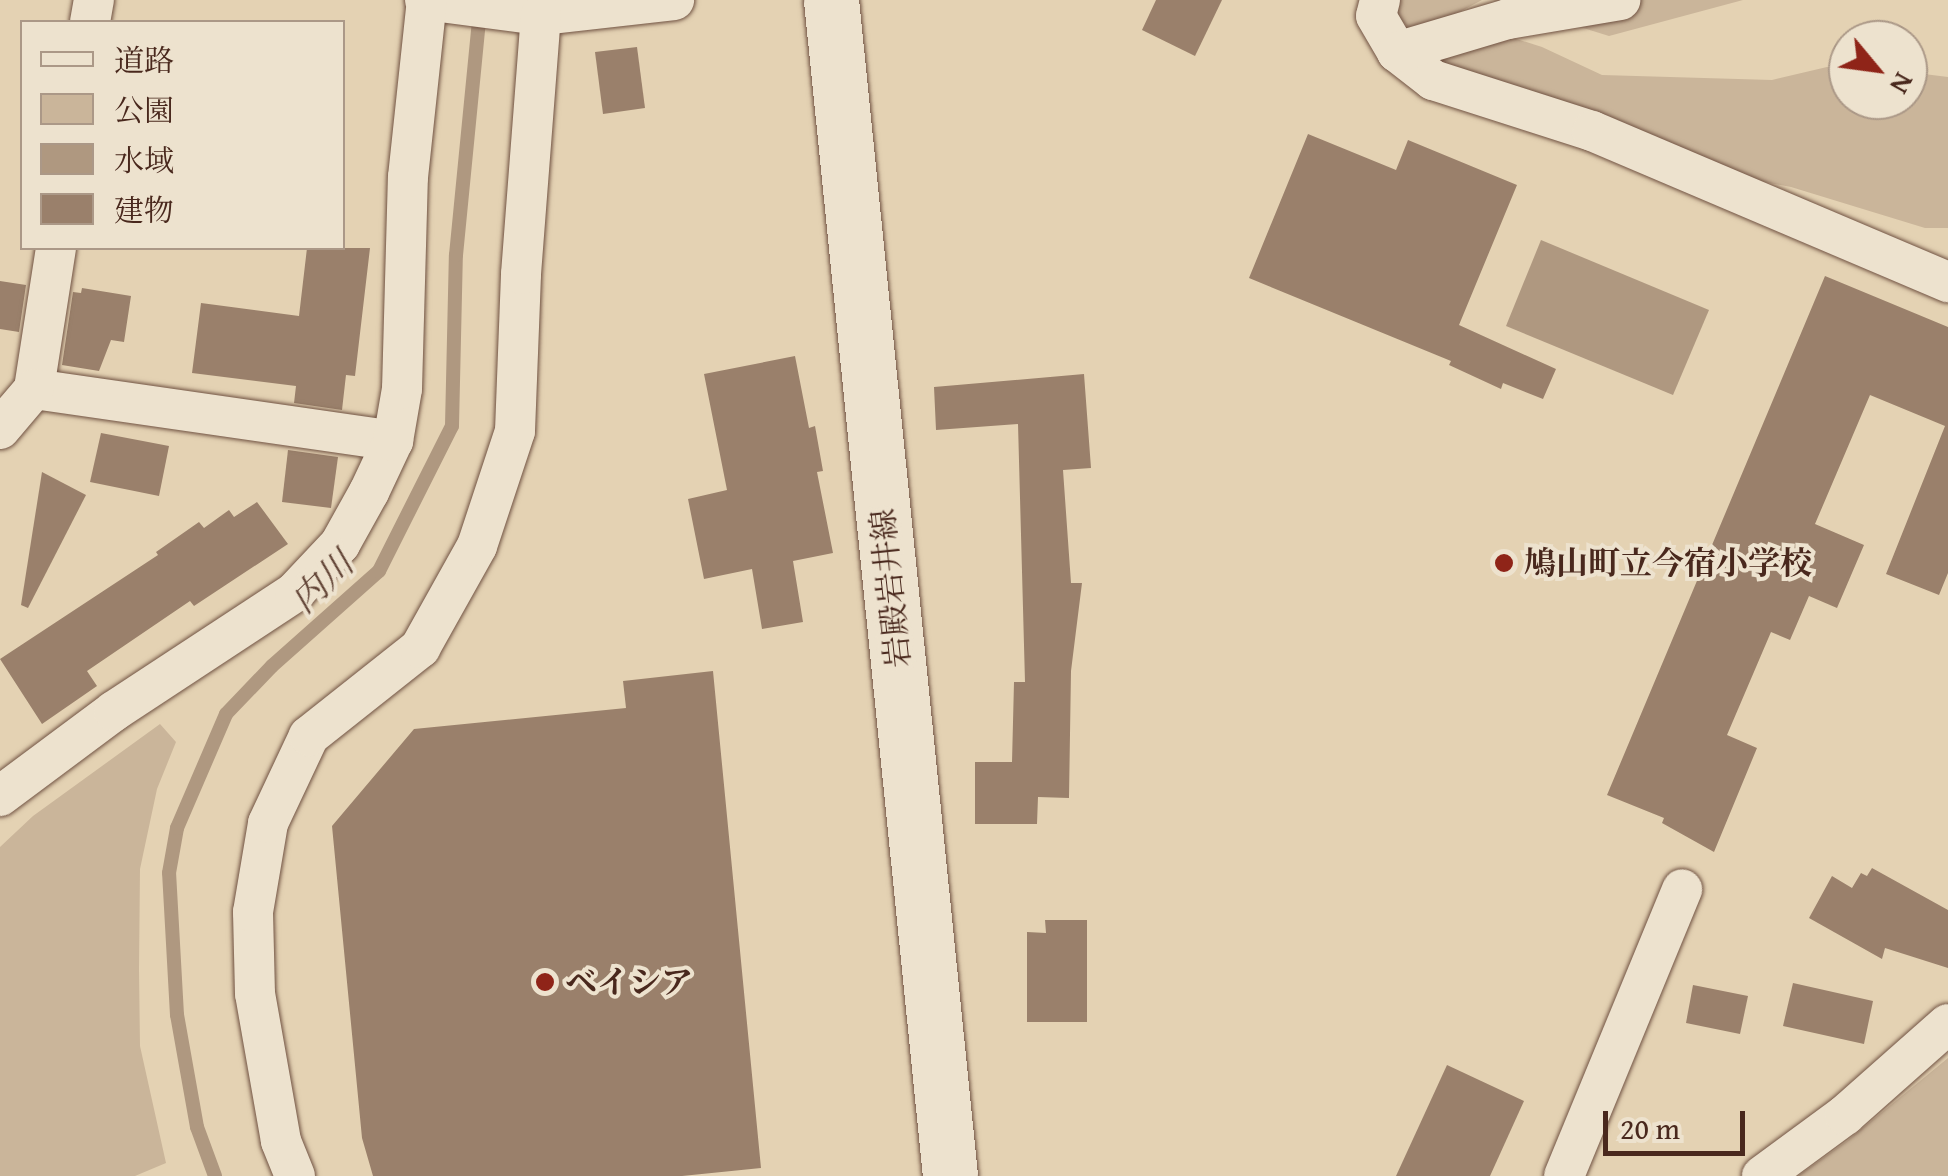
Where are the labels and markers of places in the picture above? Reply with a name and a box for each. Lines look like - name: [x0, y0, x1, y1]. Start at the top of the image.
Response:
- place label: 鳩山町立今宿小学校: [1524, 544, 1812, 582]
- marker: 鳩山町立今宿小学校: [1493, 552, 1515, 574]
- place label: ベイシア: [565, 963, 693, 1001]
- marker: ベイシア: [534, 971, 556, 993]

